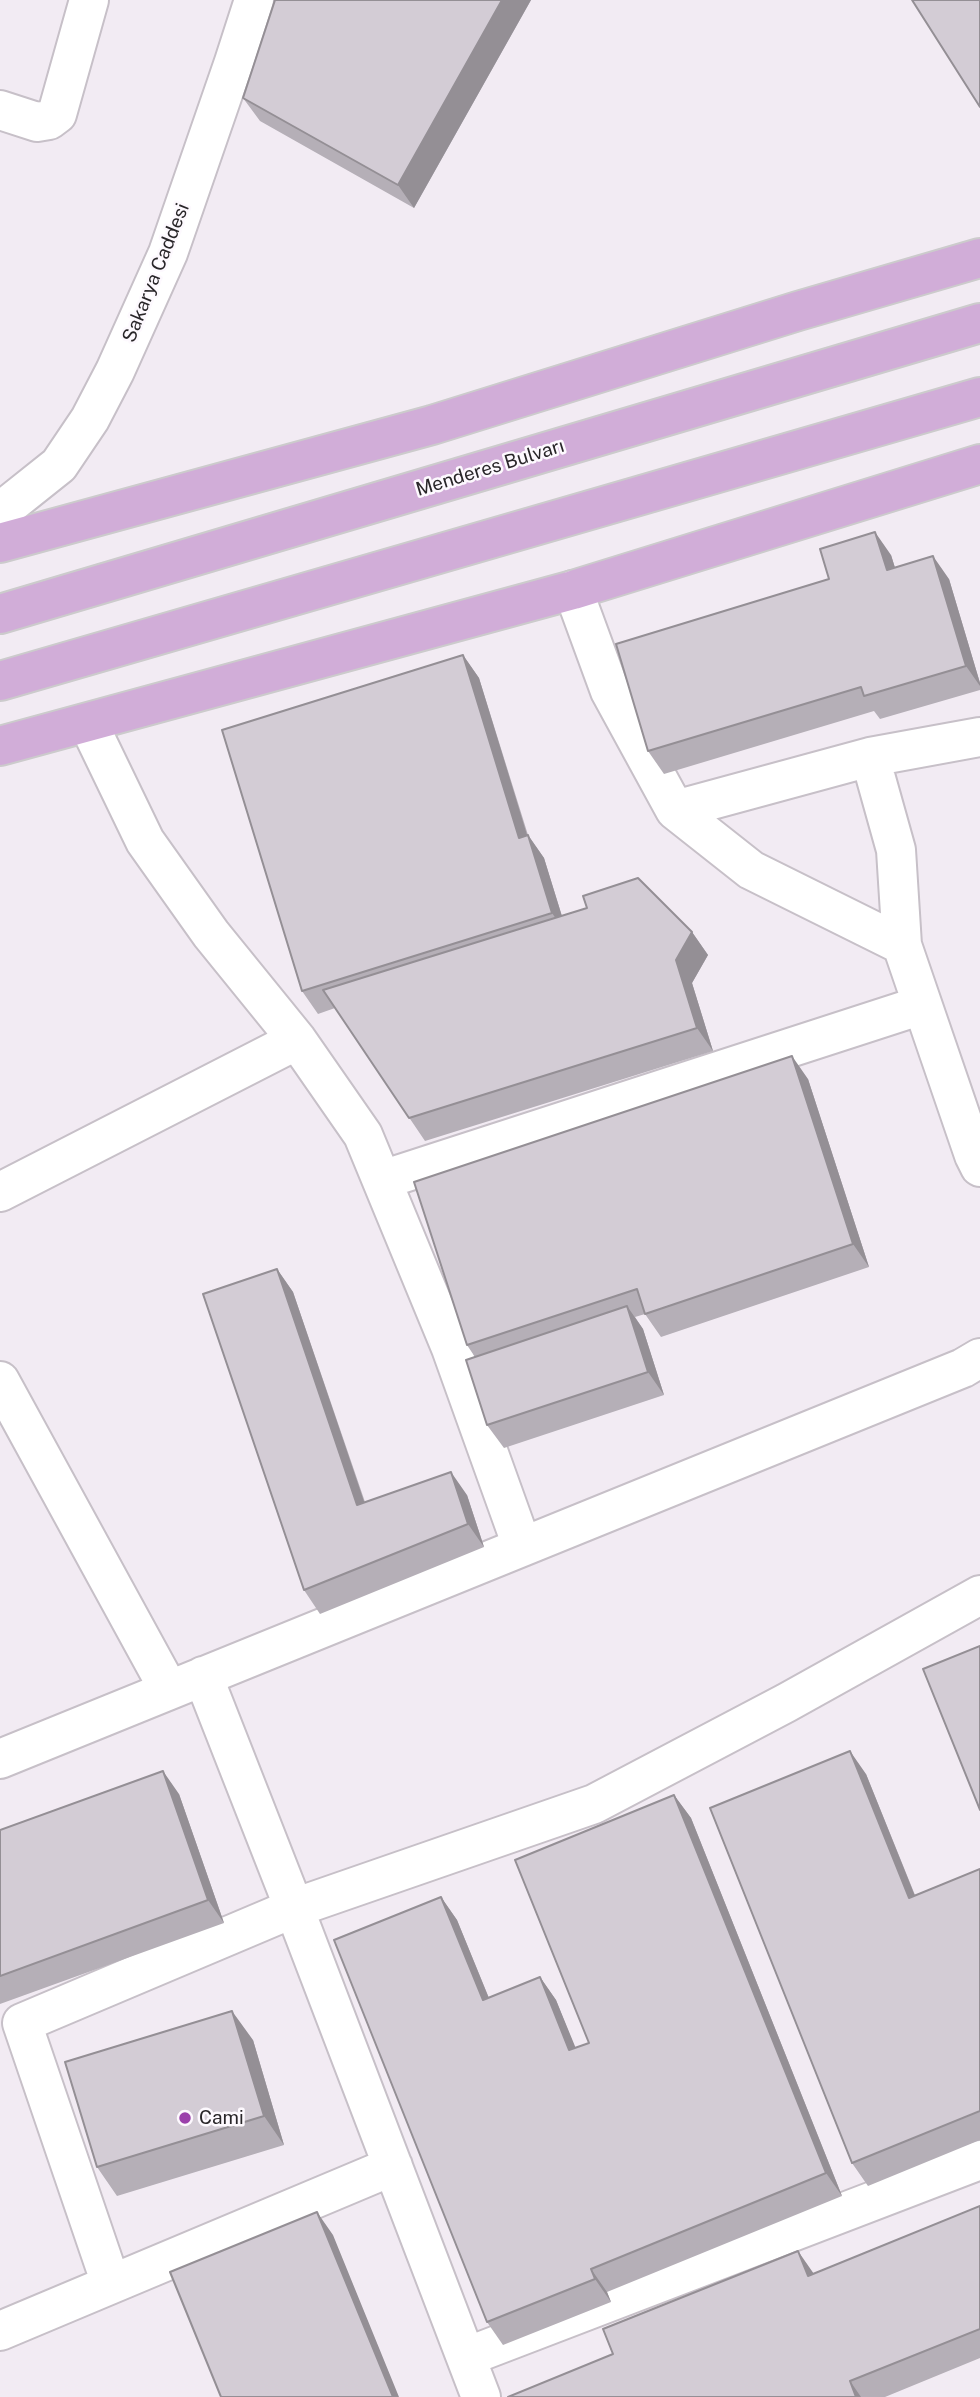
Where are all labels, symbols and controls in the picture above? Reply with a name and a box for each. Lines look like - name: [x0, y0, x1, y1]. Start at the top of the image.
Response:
- street label: Sakarya Caddesi: [118, 200, 194, 346]
- street label: Menderes Bulvarı: [413, 435, 567, 501]
- place label: Cami: [199, 2107, 244, 2129]
- marker: Cami: [177, 2110, 193, 2126]

